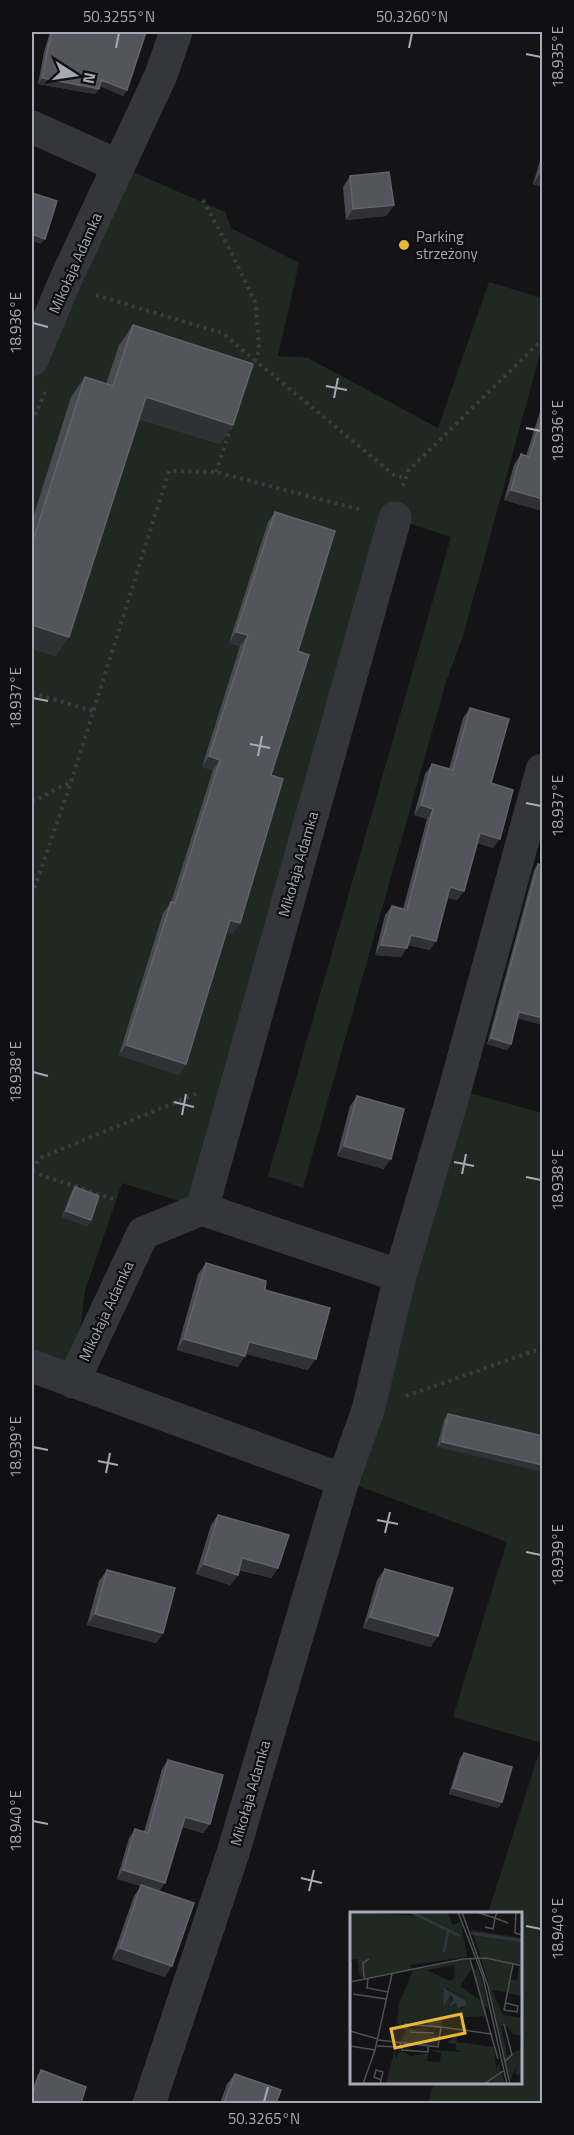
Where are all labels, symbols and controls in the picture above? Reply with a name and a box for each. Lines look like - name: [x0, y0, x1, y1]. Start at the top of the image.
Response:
- text: 50.3255°N: [83, 5, 155, 28]
- text: 50.3260°N: [376, 5, 448, 28]
- text: 18.935°E: [546, 26, 569, 88]
- north arrow: [45, 45, 105, 105]
- text: N: [77, 70, 103, 86]
- street label: Mikołaja Adamka: [42, 208, 108, 317]
- place label: Parking strzeżony: [416, 225, 478, 265]
- marker: Parking strzeżony: [397, 238, 411, 252]
- text: 18.936°E: [4, 292, 27, 354]
- text: 18.936°E: [546, 400, 569, 462]
- text: 18.937°E: [4, 667, 27, 729]
- text: 18.937°E: [546, 775, 569, 837]
- street label: Mikołaja Adamka: [272, 808, 324, 919]
- text: 18.938°E: [4, 1041, 27, 1103]
- text: 18.938°E: [546, 1149, 569, 1211]
- street label: Mikołaja Adamka: [73, 1257, 140, 1365]
- text: 18.939°E: [4, 1416, 27, 1478]
- text: 18.939°E: [546, 1524, 569, 1586]
- street label: Mikołaja Adamka: [224, 1737, 276, 1848]
- text: 18.940°E: [4, 1790, 27, 1852]
- text: 18.940°E: [546, 1898, 569, 1960]
- inset map: [350, 1912, 523, 2084]
- text: 50.3265°N: [228, 2107, 300, 2130]

